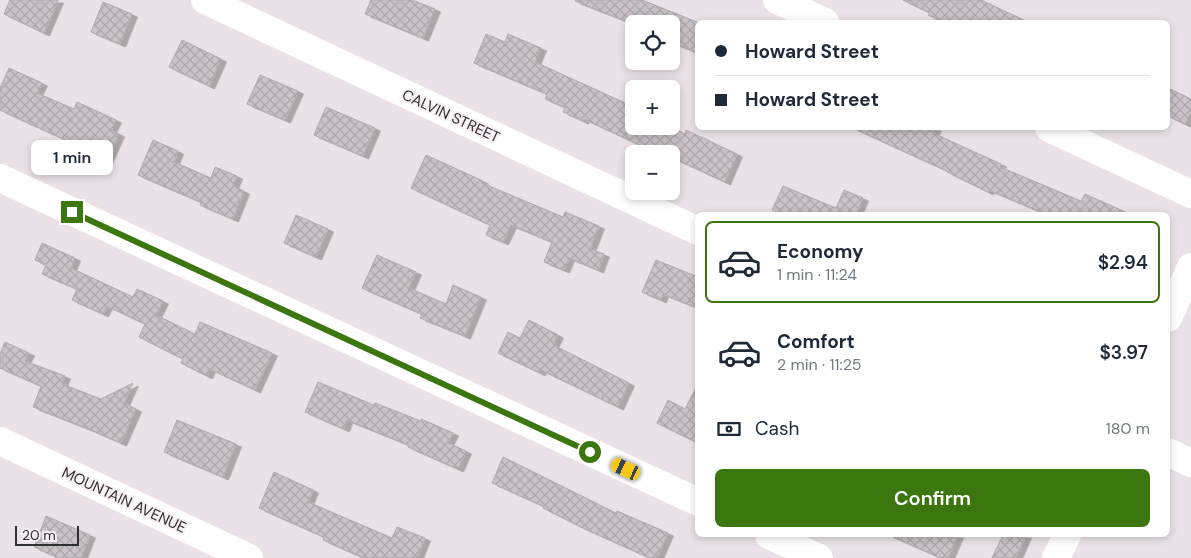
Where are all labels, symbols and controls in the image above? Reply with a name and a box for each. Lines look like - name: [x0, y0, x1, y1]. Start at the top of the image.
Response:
- map controls: [625, 15, 680, 200]
- button: locate: [625, 15, 680, 70]
- text: Howard Street: [745, 39, 879, 64]
- button: +: [625, 80, 680, 135]
- street label: CALVIN STREET: [399, 85, 503, 147]
- text: Howard Street: [745, 87, 879, 112]
- callout: 1 min: [31, 140, 113, 174]
- button: −: [625, 145, 680, 200]
- text: 1 min: [53, 147, 91, 168]
- route end: [61, 201, 83, 223]
- text: Economy: [777, 239, 864, 264]
- icon: car: [717, 240, 762, 285]
- text: $2.94: [1098, 250, 1148, 275]
- text: 1 min · 11:24: [777, 264, 857, 285]
- text: Comfort: [777, 329, 855, 354]
- icon: car: [717, 330, 762, 375]
- text: $3.97: [1099, 340, 1148, 365]
- text: 2 min · 11:25: [777, 354, 862, 375]
- icon: cash: [715, 415, 743, 443]
- text: Cash: [755, 416, 799, 441]
- text: 180 m: [1106, 418, 1150, 439]
- route start: [579, 441, 601, 463]
- car: [609, 456, 642, 482]
- street label: MOUNTAIN AVENUE: [59, 462, 189, 538]
- button: Confirm: [715, 469, 1150, 527]
- scale bar: [15, 523, 79, 546]
- text: 20 m: [22, 526, 56, 544]

